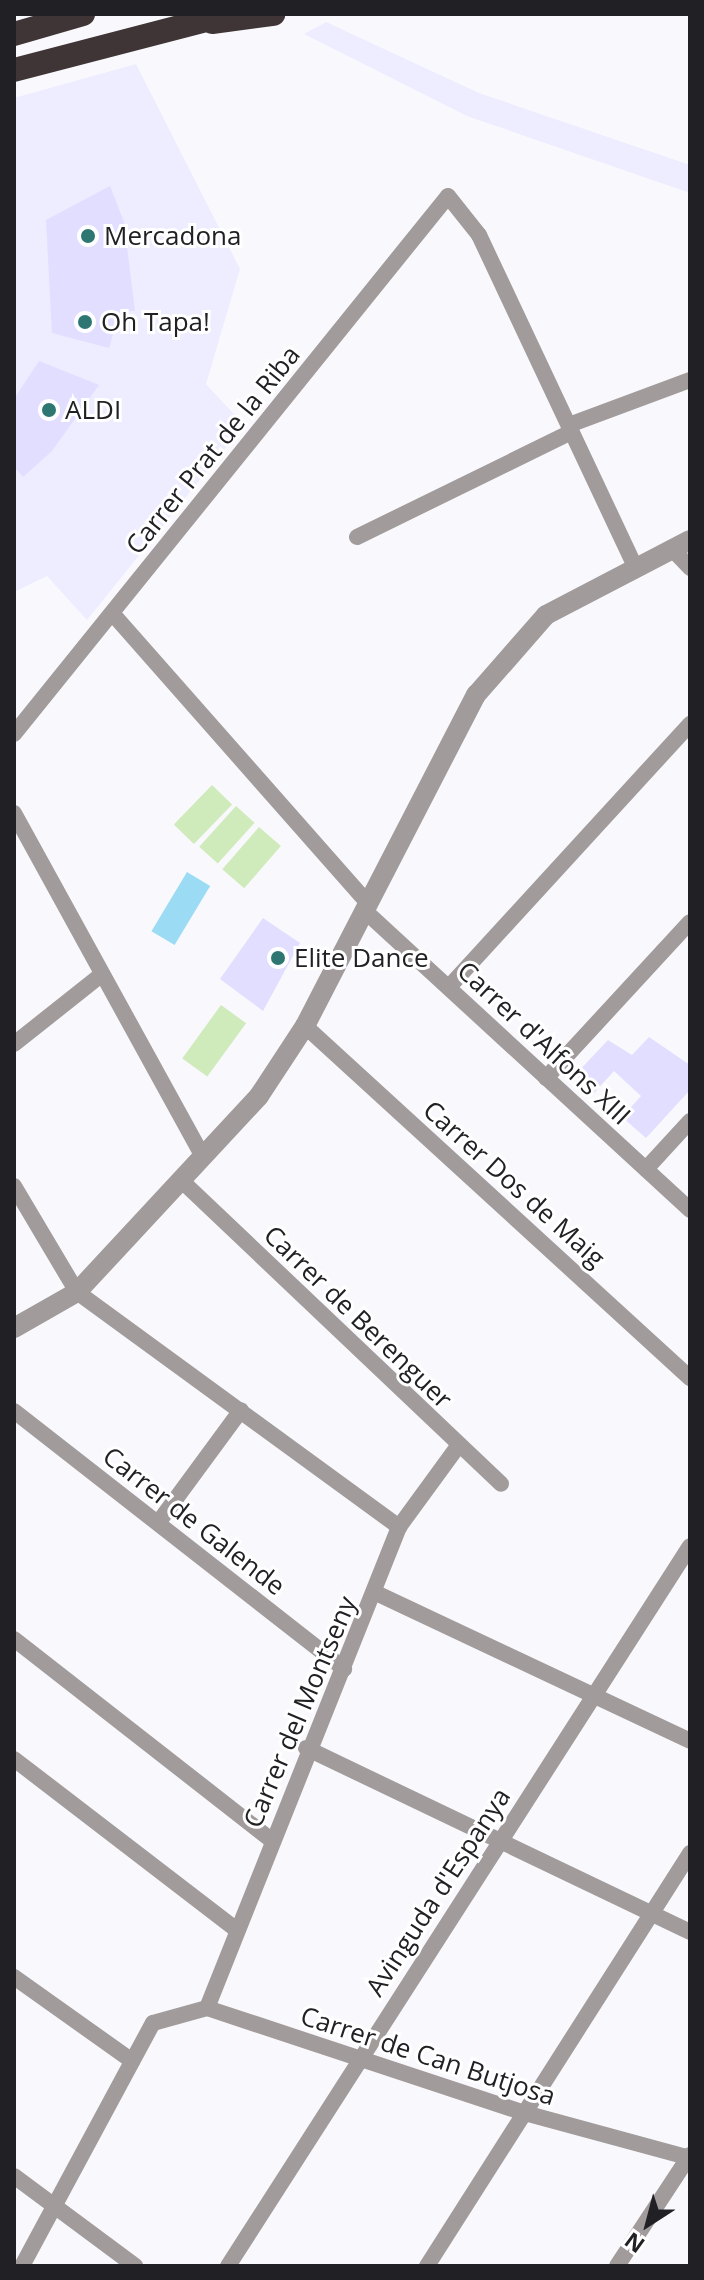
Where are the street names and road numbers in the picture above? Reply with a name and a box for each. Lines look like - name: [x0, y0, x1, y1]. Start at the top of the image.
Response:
- street label: Carrer Prat de la Riba: [119, 340, 307, 560]
- street label: Carrer d'Alfons XIII: [451, 955, 637, 1131]
- street label: Carrer Dos de Maig: [417, 1094, 611, 1274]
- street label: Carrer de Berenguer: [258, 1219, 458, 1415]
- street label: Carrer de Galende: [97, 1440, 291, 1602]
- street label: Carrer del Montseny: [237, 1592, 363, 1832]
- street label: Avinguda d'Espanya: [359, 1782, 517, 2002]
- street label: Carrer de Can Butjosa: [297, 2000, 559, 2112]

